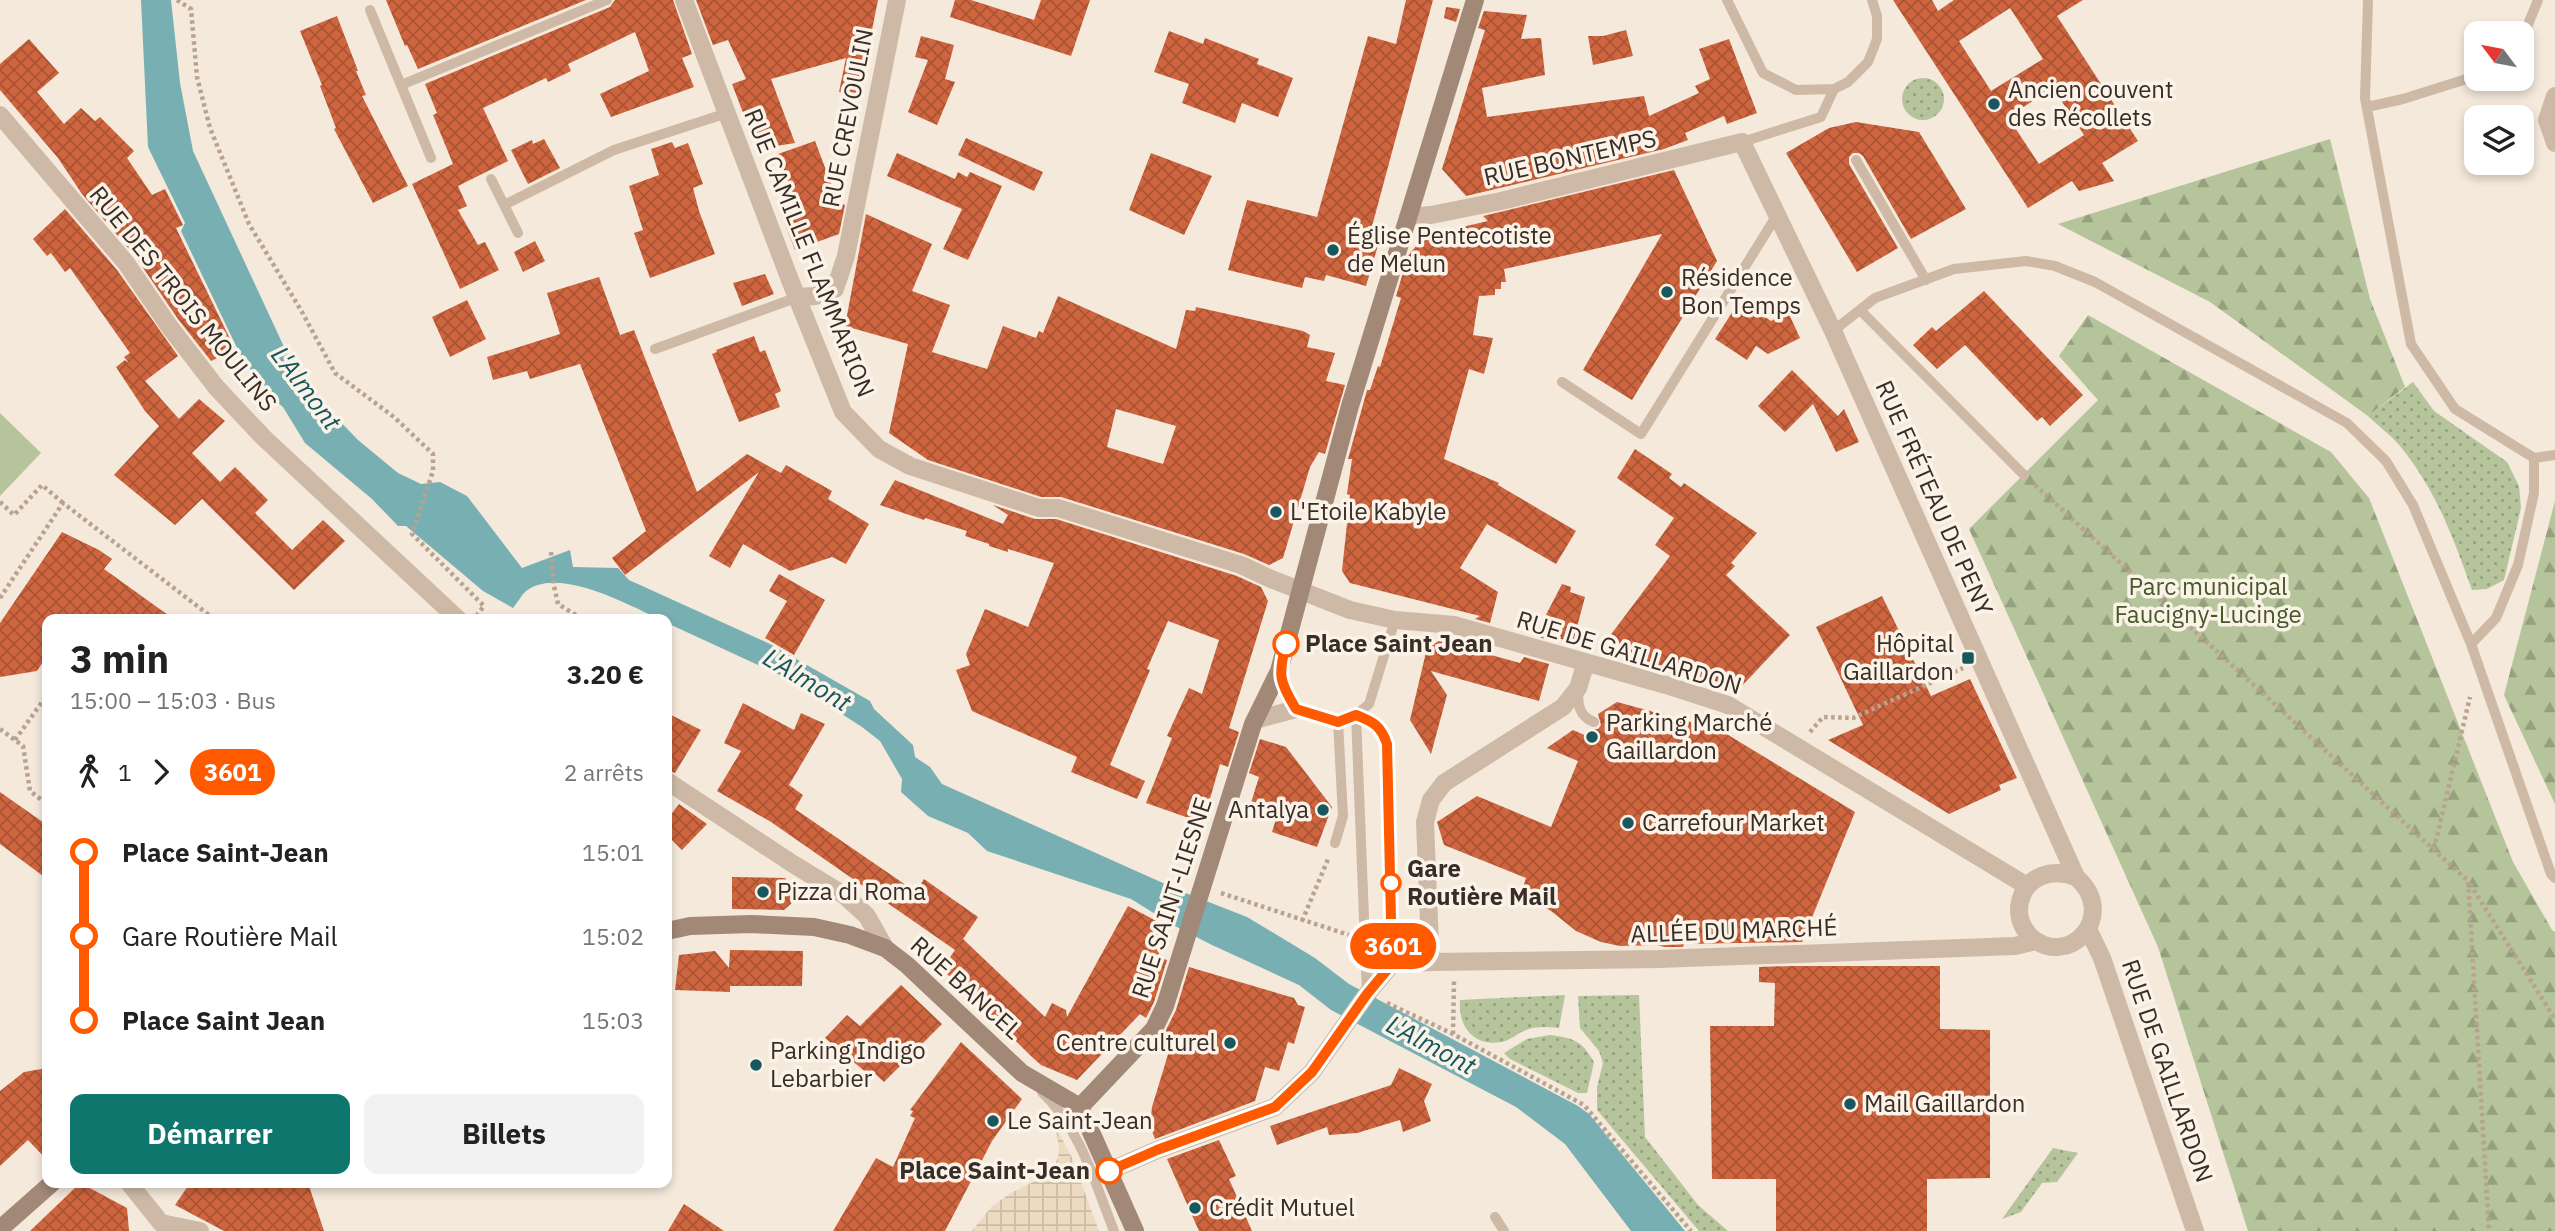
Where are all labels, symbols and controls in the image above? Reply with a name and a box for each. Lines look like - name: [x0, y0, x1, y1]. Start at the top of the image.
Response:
- north arrow: [2464, 21, 2534, 91]
- map controls: [2464, 21, 2534, 175]
- street label: RUE CREVOULIN: [814, 26, 880, 210]
- place label: Ancien couvent des Récollets: [2008, 73, 2173, 133]
- marker: Ancien couvent des Récollets: [1986, 96, 2002, 112]
- street label: RUE CAMILLE FLAMMARION: [737, 104, 883, 402]
- button: layers: [2464, 105, 2534, 175]
- street label: RUE BONTEMPS: [1480, 122, 1659, 192]
- street label: RUE DES TROIS MOULINS: [83, 179, 285, 418]
- place label: Église Pentecotiste de Melun: [1347, 219, 1552, 279]
- marker: Église Pentecotiste de Melun: [1325, 242, 1341, 258]
- place label: Résidence Bon Temps: [1681, 261, 1801, 321]
- marker: Résidence Bon Temps: [1659, 284, 1675, 300]
- water label: L'Almont: [264, 339, 350, 437]
- street label: RUE FRÉTEAU DE PENY: [1869, 375, 2001, 620]
- place label: L'Etoile Kabyle: [1290, 495, 1446, 527]
- marker: L'Etoile Kabyle: [1268, 504, 1284, 520]
- park label: Parc municipal Faucigny-Lucinge: [2114, 570, 2302, 630]
- street label: RUE DE GAILLARDON: [1513, 603, 1746, 702]
- place label: Place Saint Jean: [1305, 627, 1493, 659]
- place label: Hôpital Gaillardon: [1843, 627, 1954, 687]
- marker: Place Saint Jean: [1273, 631, 1299, 657]
- text: 3 min: [70, 634, 169, 683]
- water label: L'Almont: [757, 640, 858, 719]
- marker: Hôpital Gaillardon: [1960, 650, 1976, 666]
- text: 3.20 €: [567, 657, 644, 691]
- text: 15:00 – 15:03 · Bus: [70, 685, 276, 715]
- place label: Parking Marché Gaillardon: [1606, 706, 1772, 766]
- marker: Parking Marché Gaillardon: [1584, 729, 1600, 745]
- icon: walk: [70, 753, 108, 791]
- icon: forward: [142, 753, 180, 791]
- text: 3601: [204, 756, 261, 788]
- text: 1: [118, 757, 132, 787]
- text: 2 arrêts: [564, 757, 644, 787]
- street label: RUE SAINT-LIESNE: [1123, 793, 1219, 1002]
- place label: Antalya: [1228, 793, 1309, 825]
- marker: Antalya: [1315, 802, 1331, 818]
- place label: Carrefour Market: [1642, 806, 1825, 838]
- marker: Carrefour Market: [1620, 815, 1636, 831]
- text: Place Saint-Jean: [122, 835, 329, 869]
- text: 15:01: [582, 837, 644, 867]
- place label: Gare Routière Mail: [1407, 852, 1556, 912]
- marker: Gare Routière Mail: [1381, 873, 1401, 893]
- place label: Pizza di Roma: [777, 875, 926, 907]
- marker: Pizza di Roma: [755, 884, 771, 900]
- street label: ALLÉE DU MARCHÉ: [1630, 910, 1838, 950]
- text: Gare Routière Mail: [122, 919, 338, 953]
- text: 15:02: [582, 921, 644, 951]
- line badge: 3601: [1344, 923, 1442, 969]
- street label: RUE BANCEL: [904, 929, 1029, 1046]
- text: 3601: [1364, 930, 1422, 962]
- street label: RUE DE GAILLARDON: [2115, 955, 2221, 1186]
- text: Place Saint Jean: [122, 1003, 325, 1037]
- text: 15:03: [582, 1005, 644, 1035]
- water label: L'Almont: [1381, 1006, 1483, 1082]
- place label: Centre culturel: [1056, 1026, 1216, 1058]
- place label: Parking Indigo Lebarbier: [770, 1034, 926, 1094]
- marker: Centre culturel: [1222, 1035, 1238, 1051]
- marker: Parking Indigo Lebarbier: [748, 1057, 764, 1073]
- place label: Mail Gaillardon: [1864, 1087, 2025, 1119]
- button: Démarrer: [70, 1094, 350, 1174]
- button: Billets: [364, 1094, 644, 1174]
- marker: Mail Gaillardon: [1842, 1096, 1858, 1112]
- place label: Le Saint-Jean: [1007, 1104, 1153, 1136]
- marker: Le Saint-Jean: [985, 1113, 1001, 1129]
- place label: Place Saint-Jean: [899, 1154, 1090, 1186]
- marker: Place Saint-Jean: [1096, 1158, 1122, 1184]
- place label: Crédit Mutuel: [1209, 1191, 1355, 1223]
- marker: Crédit Mutuel: [1187, 1200, 1203, 1216]

